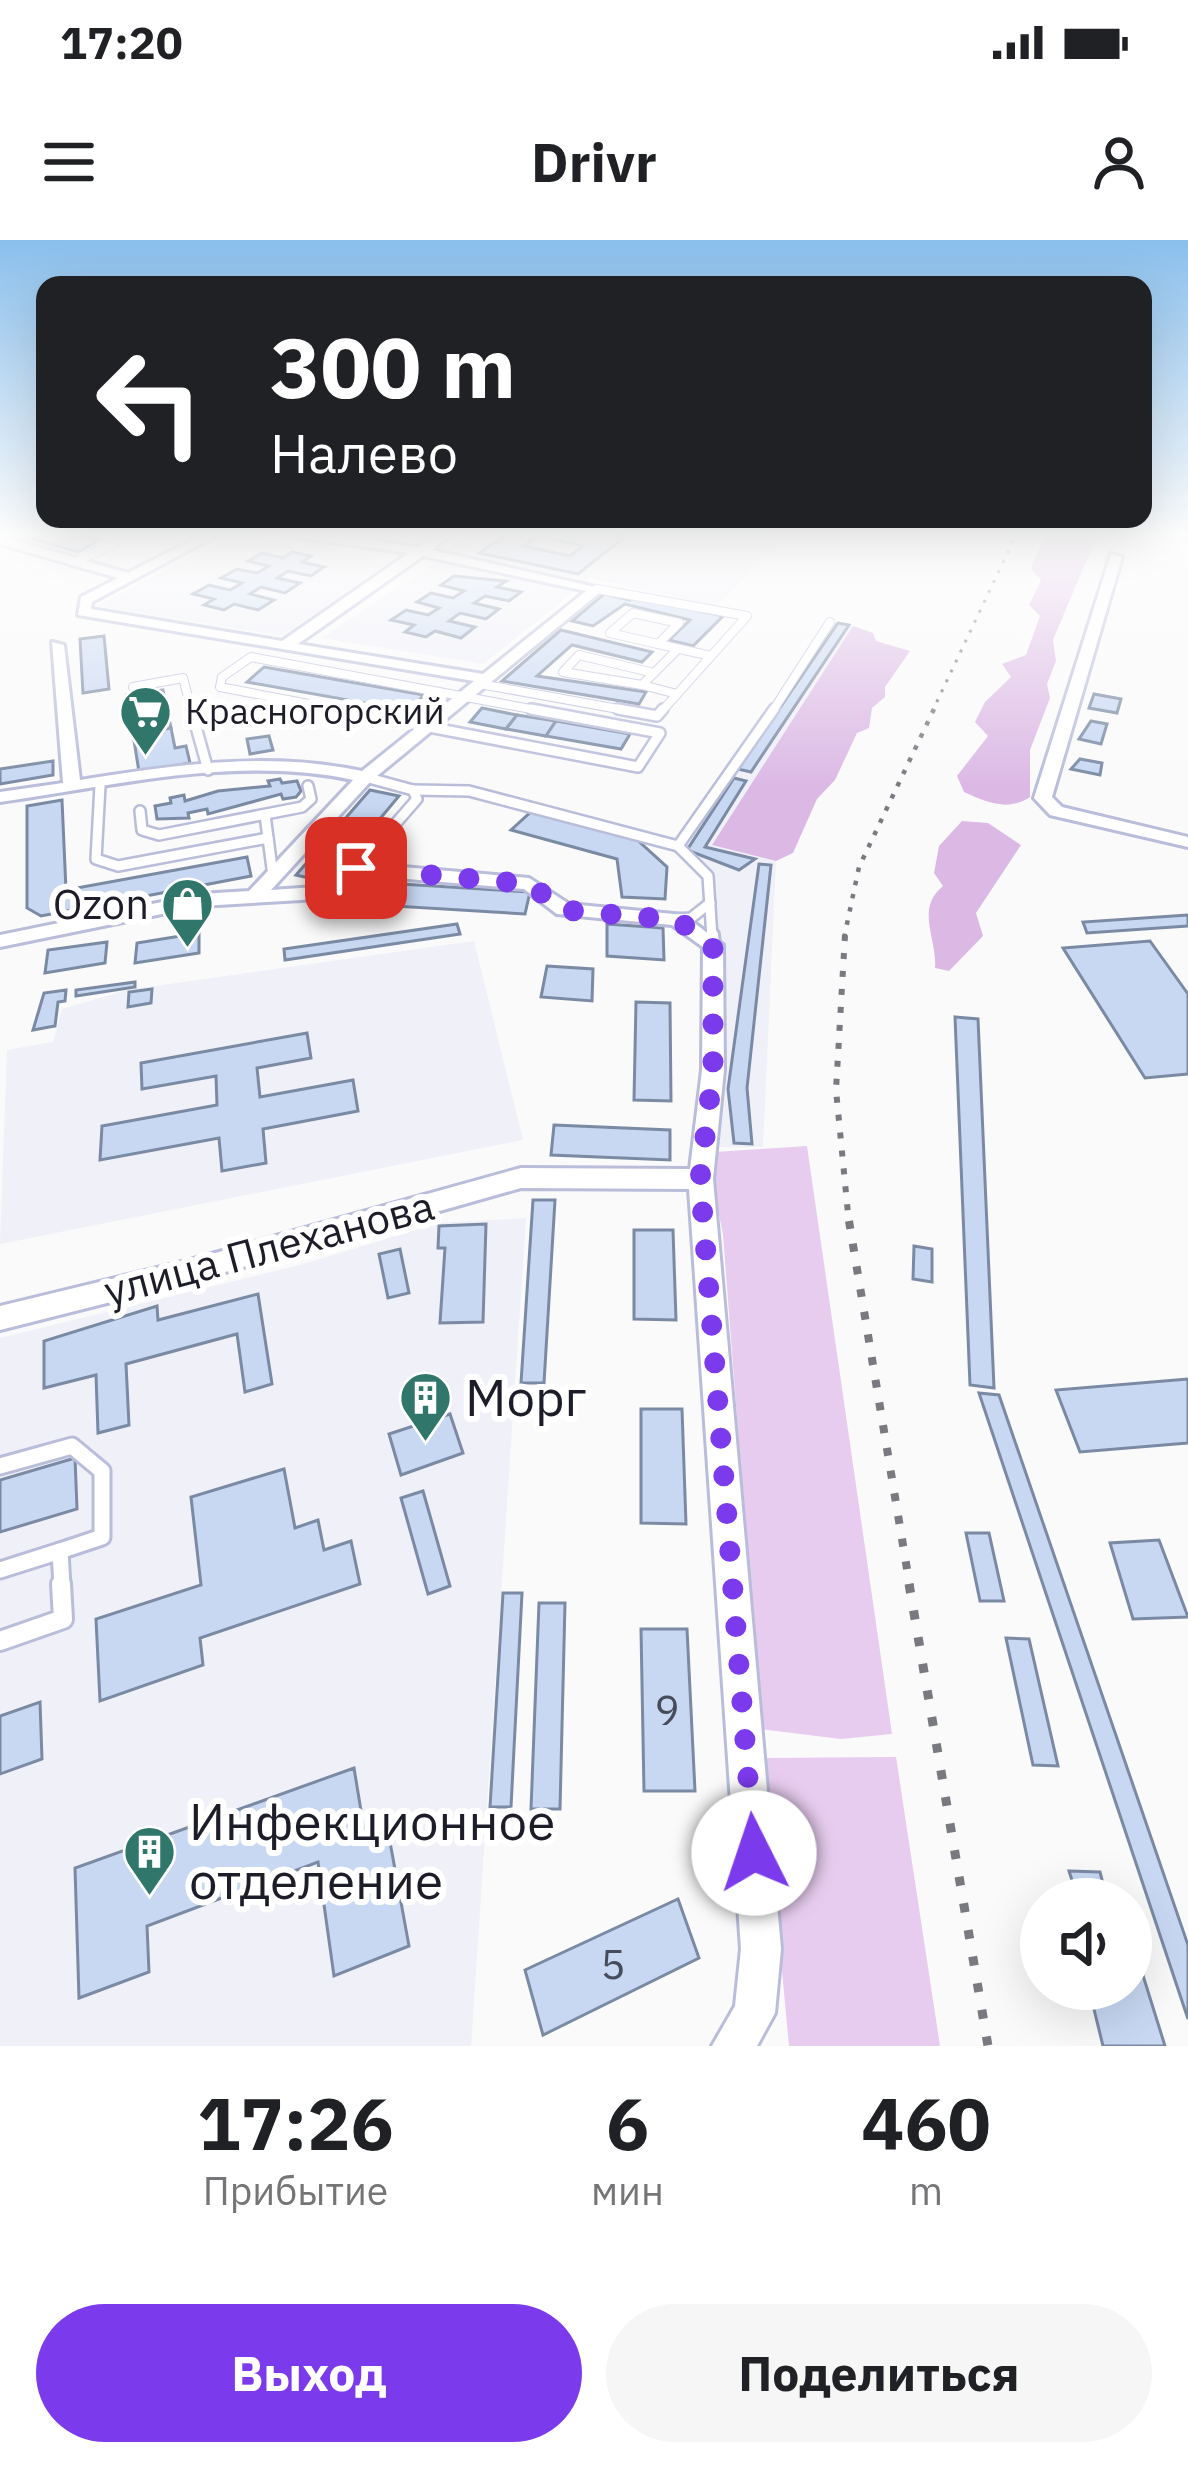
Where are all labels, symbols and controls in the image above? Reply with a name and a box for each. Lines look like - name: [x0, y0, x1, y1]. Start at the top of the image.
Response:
- text: 17:20: [60, 13, 183, 71]
- text: Drivr: [531, 127, 657, 197]
- icon: menu: [36, 129, 102, 195]
- icon: person: [1086, 129, 1152, 195]
- text: 300 m: [270, 312, 516, 421]
- icon: left: [72, 324, 228, 480]
- text: Налево: [270, 418, 458, 488]
- supermarket icon: Красногорский: [118, 683, 174, 757]
- place label: Красногорский: [185, 687, 445, 734]
- pin: [305, 817, 407, 919]
- icon: arrive: [323, 835, 389, 901]
- place label: Ozon: [53, 876, 149, 931]
- shop icon: Ozon: [160, 876, 216, 950]
- street label: улица Плеханова: [98, 1177, 440, 1318]
- place label: Морг: [465, 1364, 587, 1430]
- building icon: Морг: [398, 1370, 454, 1444]
- house number: 9: [654, 1682, 680, 1737]
- place label: Инфекционное отделение: [189, 1788, 555, 1913]
- position arrow: [691, 1790, 817, 1916]
- building icon: Инфекционное отделение: [122, 1823, 178, 1897]
- map controls: [1020, 1878, 1152, 2010]
- button: sound: [1020, 1878, 1152, 2010]
- house number: 5: [600, 1936, 626, 1991]
- text: 17:26: [197, 2076, 394, 2170]
- text: 6: [606, 2076, 649, 2170]
- text: 460: [861, 2076, 991, 2170]
- text: Прибытие: [203, 2165, 388, 2216]
- text: мин: [591, 2165, 664, 2216]
- text: m: [909, 2165, 943, 2216]
- button: Выход: [36, 2304, 582, 2442]
- button: Поделиться: [606, 2304, 1152, 2442]

